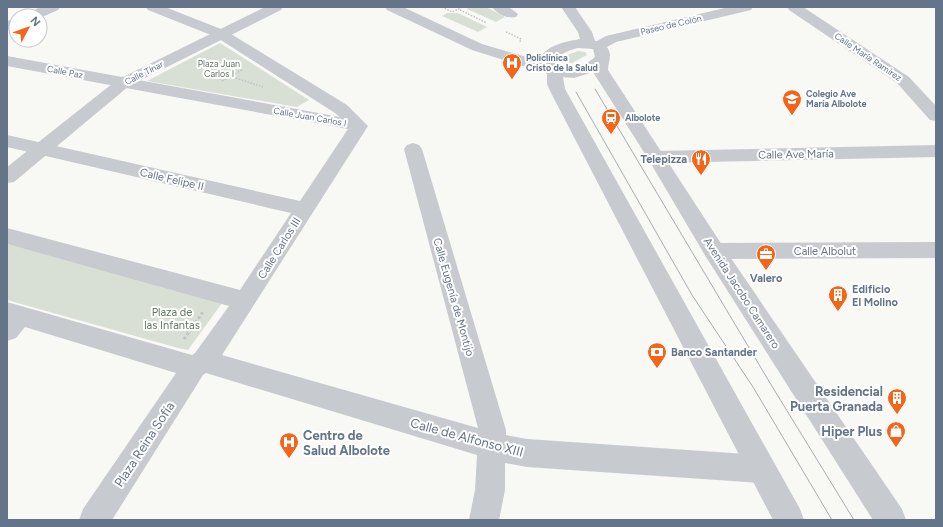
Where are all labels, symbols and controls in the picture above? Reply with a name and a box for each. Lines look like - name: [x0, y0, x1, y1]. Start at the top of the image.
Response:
- north arrow: [8, 8, 48, 48]
- street label: Paseo de Colón: [639, 12, 703, 37]
- text: N: [27, 14, 43, 29]
- street label: Calle María Ramirez: [833, 30, 904, 83]
- hospital icon: Policlínica Cristo de la Salud: [501, 52, 523, 80]
- place label: Policlínica Cristo de la Salud: [526, 52, 598, 73]
- street label: Calle Tínar: [123, 58, 165, 87]
- park label: Plaza Juan Carlos I: [198, 58, 240, 79]
- street label: Calle Paz: [46, 63, 85, 80]
- school or university icon: Colegio Ave María Albolote: [781, 88, 803, 116]
- place label: Colegio Ave María Albolote: [806, 88, 866, 109]
- street label: Calle Juan Carlos I: [273, 105, 347, 128]
- station icon: Albolote: [600, 107, 622, 135]
- place label: Albolote: [625, 112, 660, 123]
- street label: Calle Ave María: [758, 147, 834, 162]
- restaurant icon: Telepizza: [690, 148, 712, 176]
- place label: Telepizza: [641, 153, 687, 166]
- street label: Calle Felipe II: [139, 166, 205, 193]
- street label: Calle Carlos III: [255, 215, 303, 281]
- street label: Avenida Jacobo Camarero: [701, 235, 782, 351]
- street label: Calle Eugenía de Montijo: [430, 237, 477, 358]
- office icon: Valero: [755, 243, 777, 271]
- street label: Calle Albolut: [794, 245, 856, 258]
- place label: Valero: [750, 272, 783, 285]
- place label: Edificio El Molino: [852, 283, 898, 309]
- building icon: Edificio El Molino: [827, 284, 849, 312]
- park label: Plaza de las Infantas: [144, 306, 200, 332]
- bank icon: Banco Santander: [646, 341, 668, 369]
- place label: Banco Santander: [671, 346, 758, 359]
- place label: Residencial Puerta Granada: [790, 384, 883, 414]
- building icon: Residencial Puerta Granada: [886, 387, 908, 415]
- street label: Plaza Reina Sofía: [111, 399, 178, 490]
- street label: Calle de Alfonso XIII: [409, 415, 525, 460]
- shop icon: Hiper Plus: [885, 420, 907, 448]
- place label: Hiper Plus: [821, 424, 882, 439]
- place label: Centro de Salud Albolote: [303, 428, 390, 458]
- hospital icon: Centro de Salud Albolote: [278, 431, 300, 459]

